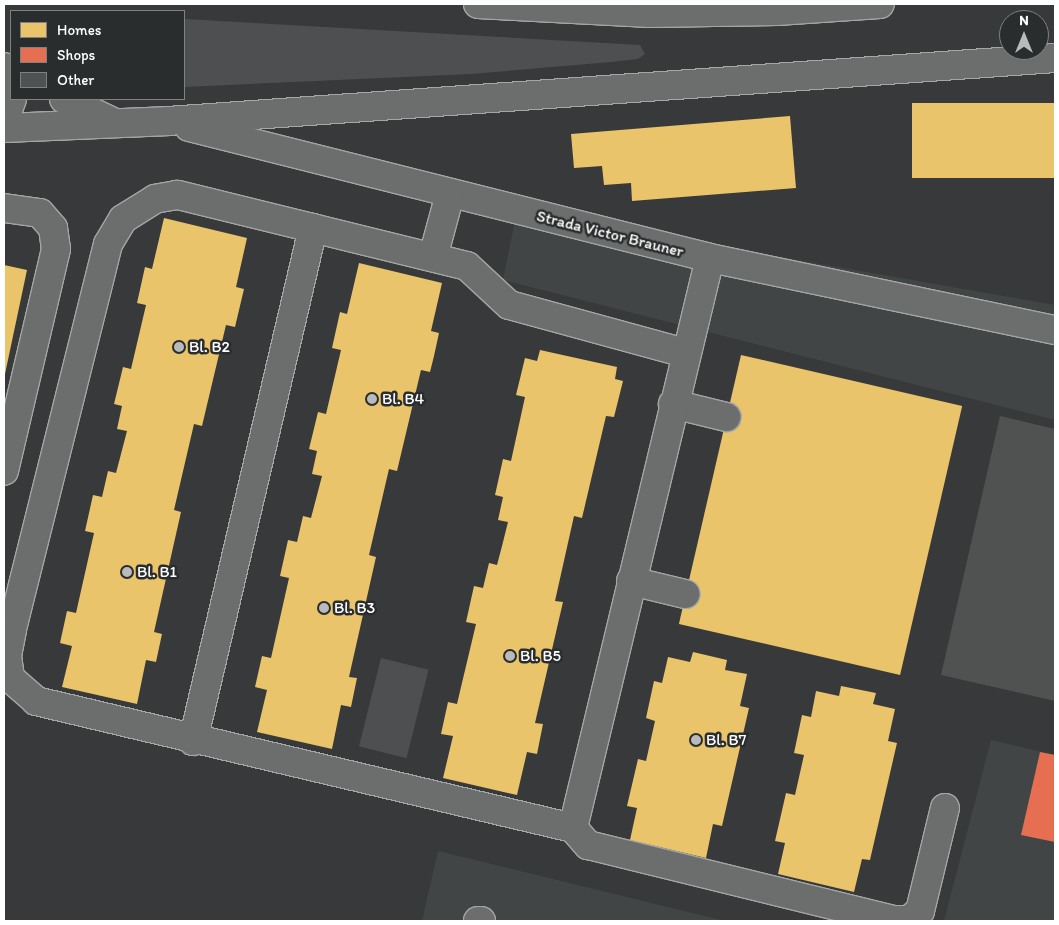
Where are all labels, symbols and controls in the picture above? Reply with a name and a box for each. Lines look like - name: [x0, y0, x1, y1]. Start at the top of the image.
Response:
- legend: [10, 10, 185, 100]
- north arrow: [999, 10, 1049, 60]
- text: N: [1019, 12, 1029, 29]
- text: Homes: [57, 21, 101, 39]
- text: Shops: [57, 46, 95, 64]
- text: Other: [57, 71, 94, 89]
- street label: Strada Victor Brauner: [534, 206, 686, 262]
- place label: Bl. B2: [189, 337, 230, 357]
- marker: Bl. B2: [173, 341, 185, 353]
- place label: Bl. B4: [382, 389, 424, 409]
- marker: Bl. B4: [366, 393, 378, 405]
- place label: Bl. B1: [137, 562, 177, 582]
- marker: Bl. B1: [121, 566, 133, 578]
- place label: Bl. B3: [334, 598, 375, 618]
- marker: Bl. B3: [318, 602, 330, 614]
- place label: Bl. B5: [520, 646, 561, 666]
- marker: Bl. B5: [504, 650, 516, 662]
- place label: Bl. B7: [706, 730, 747, 750]
- marker: Bl. B7: [690, 734, 702, 746]

